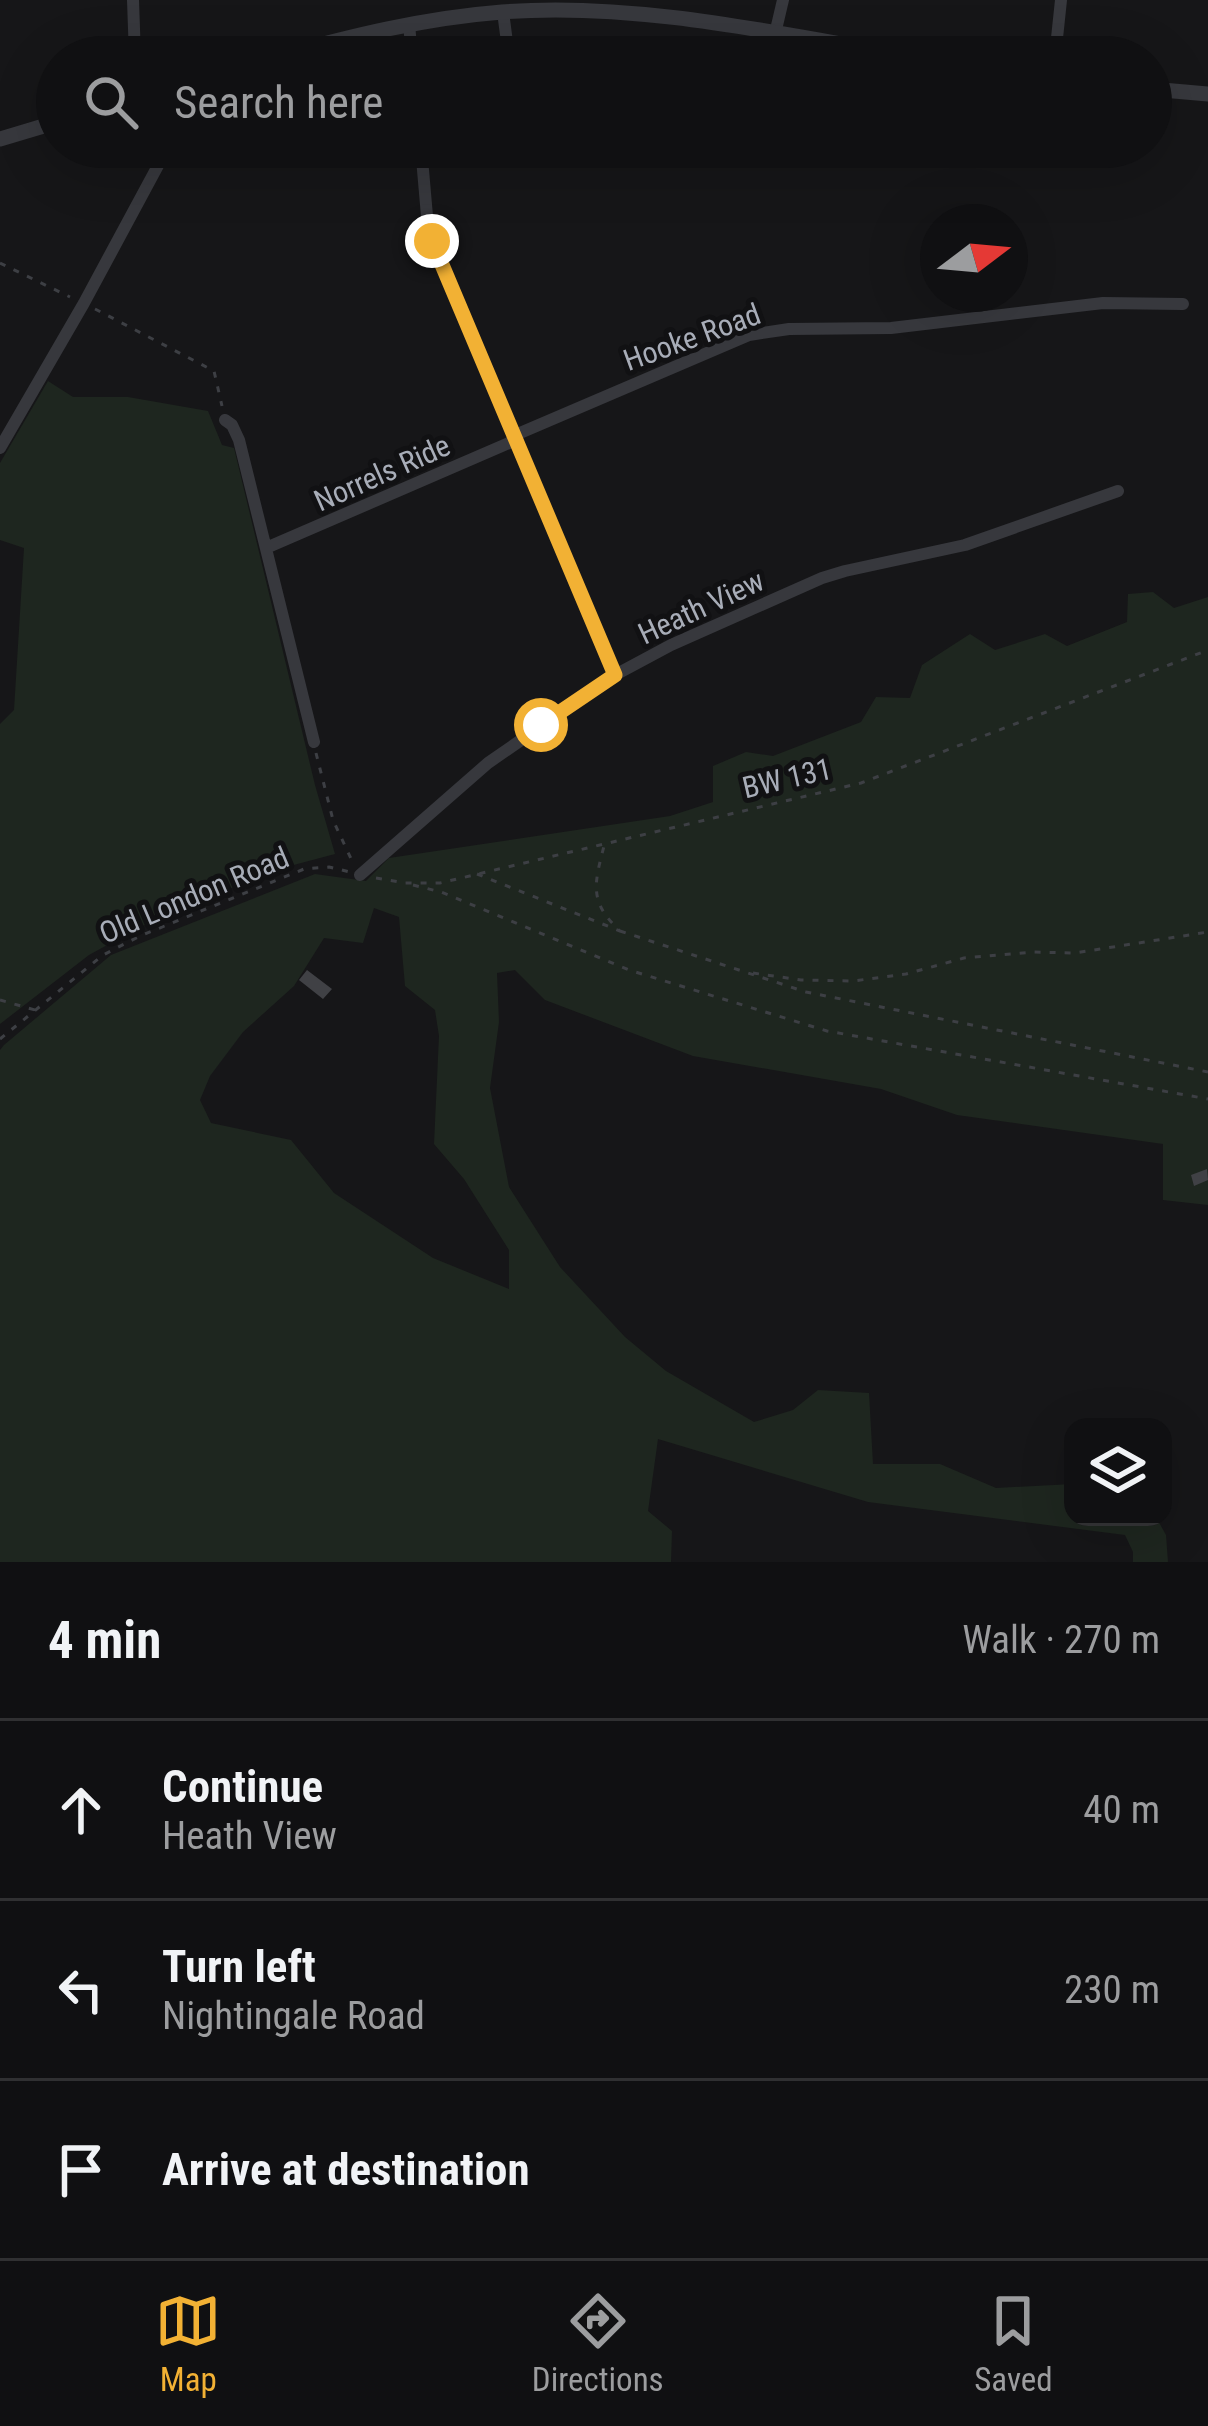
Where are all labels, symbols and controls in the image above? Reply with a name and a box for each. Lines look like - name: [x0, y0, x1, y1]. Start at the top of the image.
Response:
- search box: [36, 36, 1172, 168]
- icon: search: [78, 69, 144, 135]
- text: Search here: [174, 76, 383, 129]
- north arrow: [920, 204, 1028, 312]
- route end: [405, 214, 459, 268]
- street label: Hooke Road: [619, 296, 765, 378]
- street label: Norrels Ride: [309, 428, 455, 518]
- street label: Heath View: [633, 563, 769, 651]
- route start: [514, 698, 568, 752]
- street label: BW 131: [739, 751, 835, 805]
- street label: Old London Road: [94, 839, 294, 951]
- map controls: [1064, 1418, 1172, 1526]
- button: layers: [1064, 1418, 1172, 1526]
- text: 4 min: [48, 1611, 161, 1670]
- text: Walk · 270 m: [962, 1617, 1160, 1663]
- text: Continue: [162, 1760, 323, 1813]
- icon: ahead: [48, 1777, 114, 1843]
- text: 40 m: [1083, 1787, 1160, 1833]
- text: Heath View: [162, 1813, 337, 1859]
- text: Turn left: [162, 1940, 316, 1993]
- icon: left: [48, 1957, 114, 2023]
- text: 230 m: [1064, 1967, 1160, 2013]
- text: Nightingale Road: [162, 1993, 425, 2039]
- icon: arrive: [48, 2137, 114, 2203]
- text: Arrive at destination: [162, 2143, 530, 2196]
- tab: Map: [155, 2288, 221, 2399]
- tab: Directions: [532, 2288, 664, 2399]
- tab: Saved: [974, 2288, 1053, 2399]

